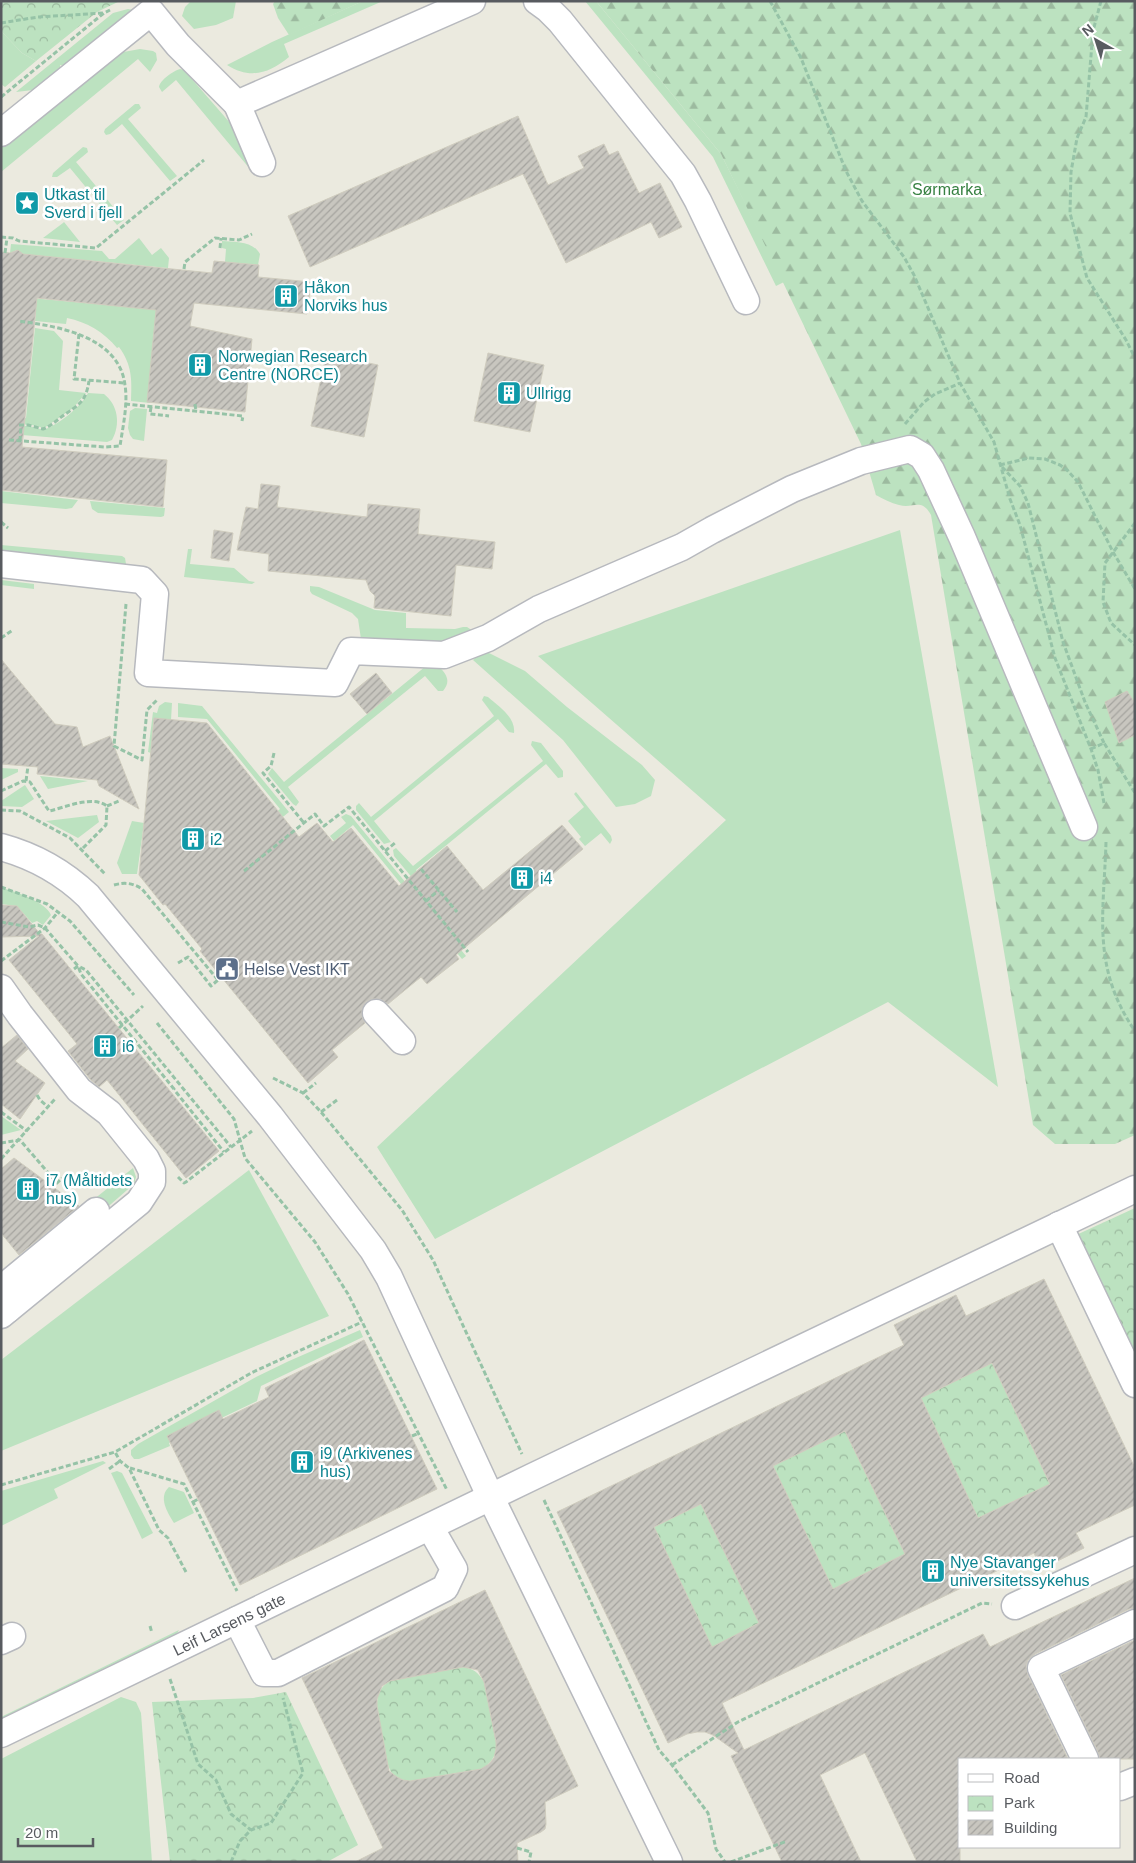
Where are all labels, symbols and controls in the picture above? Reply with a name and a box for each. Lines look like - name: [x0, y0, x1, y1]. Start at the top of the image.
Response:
- north arrow: [1071, 15, 1121, 65]
- text: N: [1079, 20, 1097, 39]
- park label: Sørmarka: [912, 181, 982, 198]
- place label: Utkast til Sverd i fjell: [44, 186, 122, 221]
- place icon: Utkast til Sverd i fjell: [14, 190, 40, 216]
- place label: Håkon Norviks hus: [304, 279, 388, 314]
- building icon: Håkon Norviks hus: [273, 283, 299, 309]
- place label: Norwegian Research Centre (NORCE): [218, 348, 367, 383]
- building icon: Norwegian Research Centre (NORCE): [187, 352, 213, 378]
- building icon: Ullrigg: [496, 380, 522, 406]
- place label: Ullrigg: [526, 385, 571, 402]
- building icon: i2: [180, 826, 206, 852]
- place label: i2: [210, 831, 223, 848]
- building icon: i4: [509, 865, 535, 891]
- place label: i4: [540, 870, 553, 887]
- public building icon: Helse Vest IKT: [214, 956, 240, 982]
- place label: Helse Vest IKT: [244, 961, 350, 978]
- building icon: i6: [92, 1033, 118, 1059]
- place label: i6: [122, 1038, 135, 1055]
- place label: i7 (Måltidets hus): [46, 1172, 132, 1207]
- building icon: i7 (Måltidets hus): [15, 1176, 41, 1202]
- place label: i9 (Arkivenes hus): [320, 1445, 412, 1480]
- building icon: i9 (Arkivenes hus): [289, 1449, 315, 1475]
- place label: Nye Stavanger universitetssykehus: [950, 1554, 1090, 1589]
- building icon: Nye Stavanger universitetssykehus: [920, 1558, 946, 1584]
- street label: Leif Larsens gate: [170, 1590, 288, 1659]
- legend: [958, 1758, 1121, 1848]
- text: Road: [1004, 1769, 1040, 1786]
- text: Park: [1004, 1794, 1035, 1811]
- scale bar: [18, 1816, 92, 1848]
- text: Building: [1004, 1819, 1057, 1836]
- text: 20 m: [25, 1824, 58, 1841]

